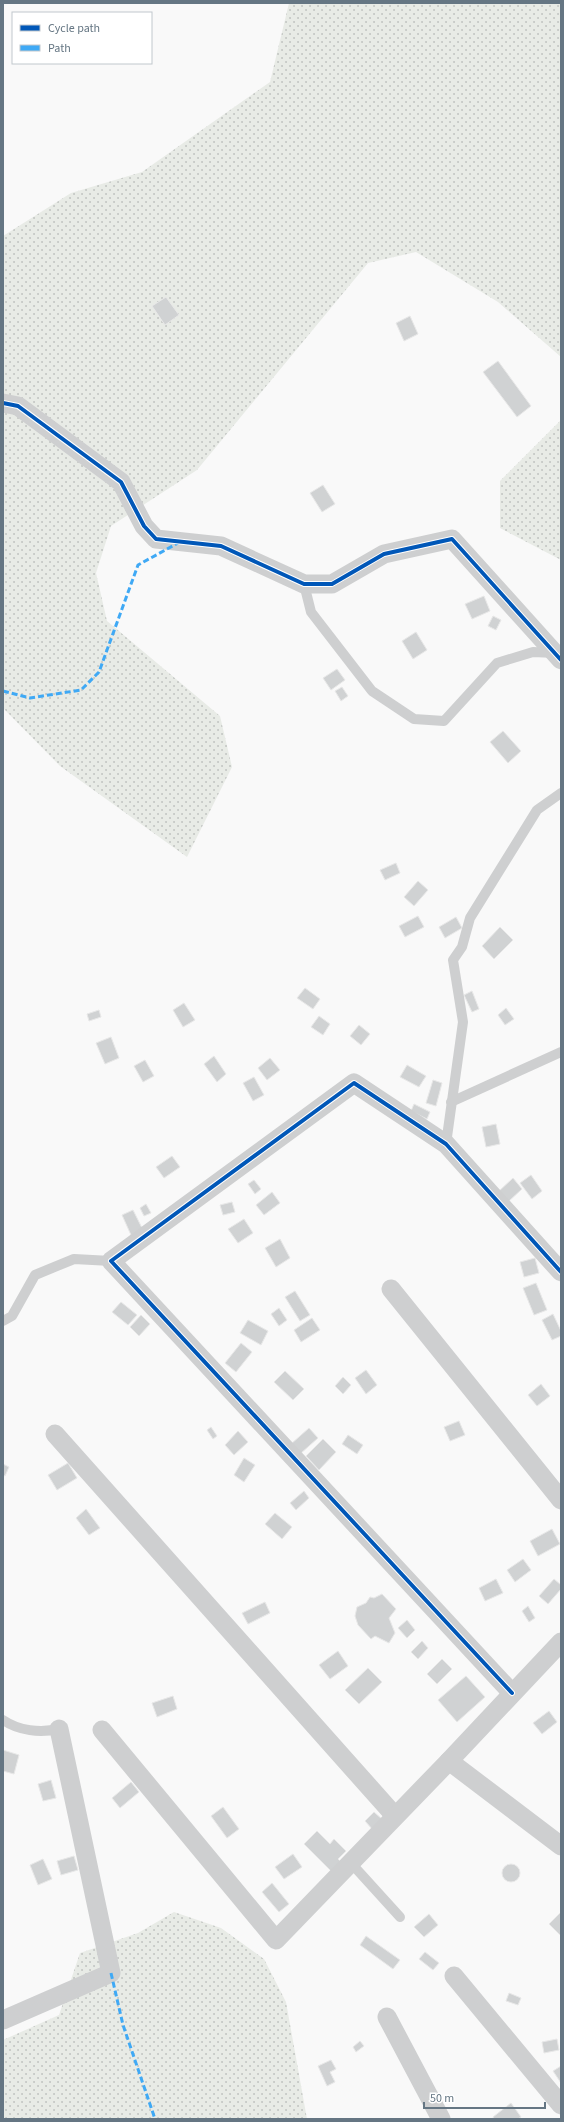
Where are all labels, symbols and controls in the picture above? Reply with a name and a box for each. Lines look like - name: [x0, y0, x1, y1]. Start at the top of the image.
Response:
- legend: [12, 12, 152, 64]
- text: Cycle path: [48, 20, 100, 37]
- text: Path: [48, 40, 71, 57]
- scale bar: [424, 2084, 545, 2110]
- text: 50 m: [430, 2090, 454, 2107]

